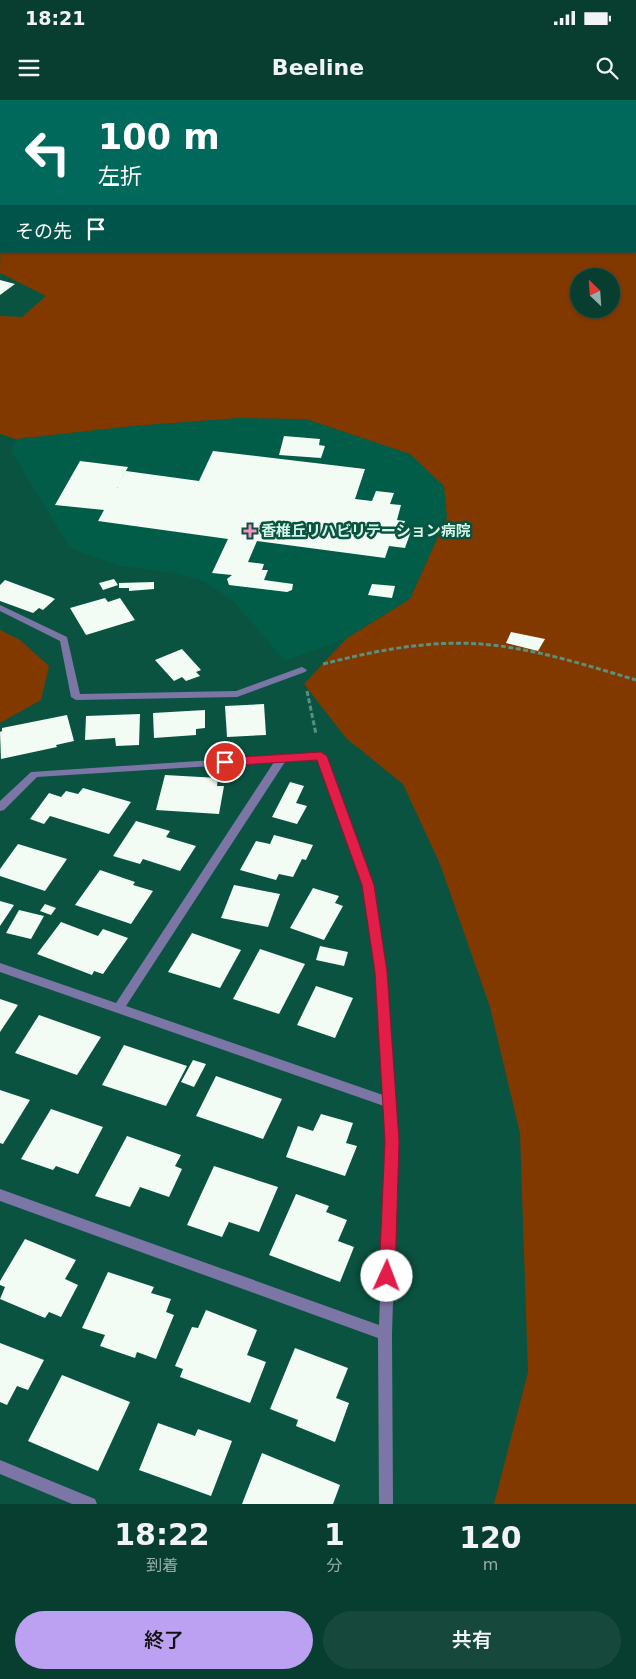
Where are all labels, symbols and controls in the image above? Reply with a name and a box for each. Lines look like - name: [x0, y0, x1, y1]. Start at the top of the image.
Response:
- text: 18:21: [25, 7, 85, 29]
- icon: menu: [15, 54, 43, 82]
- icon: search: [593, 54, 621, 82]
- text: Beeline: [272, 55, 364, 80]
- text: 100 m: [98, 117, 220, 157]
- icon: left: [15, 120, 80, 185]
- text: 左折: [98, 164, 142, 189]
- icon: arrive: [82, 215, 110, 243]
- text: その先: [15, 220, 72, 242]
- north arrow: [570, 268, 620, 318]
- map controls: [570, 268, 620, 318]
- place label: 香椎丘リハビリテーション病院: [261, 522, 471, 540]
- marker: 香椎丘リハビリテーション病院: [243, 524, 257, 538]
- pin: [204, 741, 246, 783]
- icon: arrive: [211, 748, 239, 776]
- position arrow: [360, 1249, 412, 1301]
- text: 18:22: [114, 1517, 210, 1552]
- text: 1: [324, 1517, 345, 1552]
- text: 120: [459, 1520, 522, 1555]
- text: m: [483, 1555, 498, 1574]
- text: 到着: [146, 1556, 178, 1575]
- text: 分: [326, 1556, 342, 1575]
- button: 終了: [15, 1611, 313, 1669]
- button: 共有: [323, 1611, 621, 1669]

